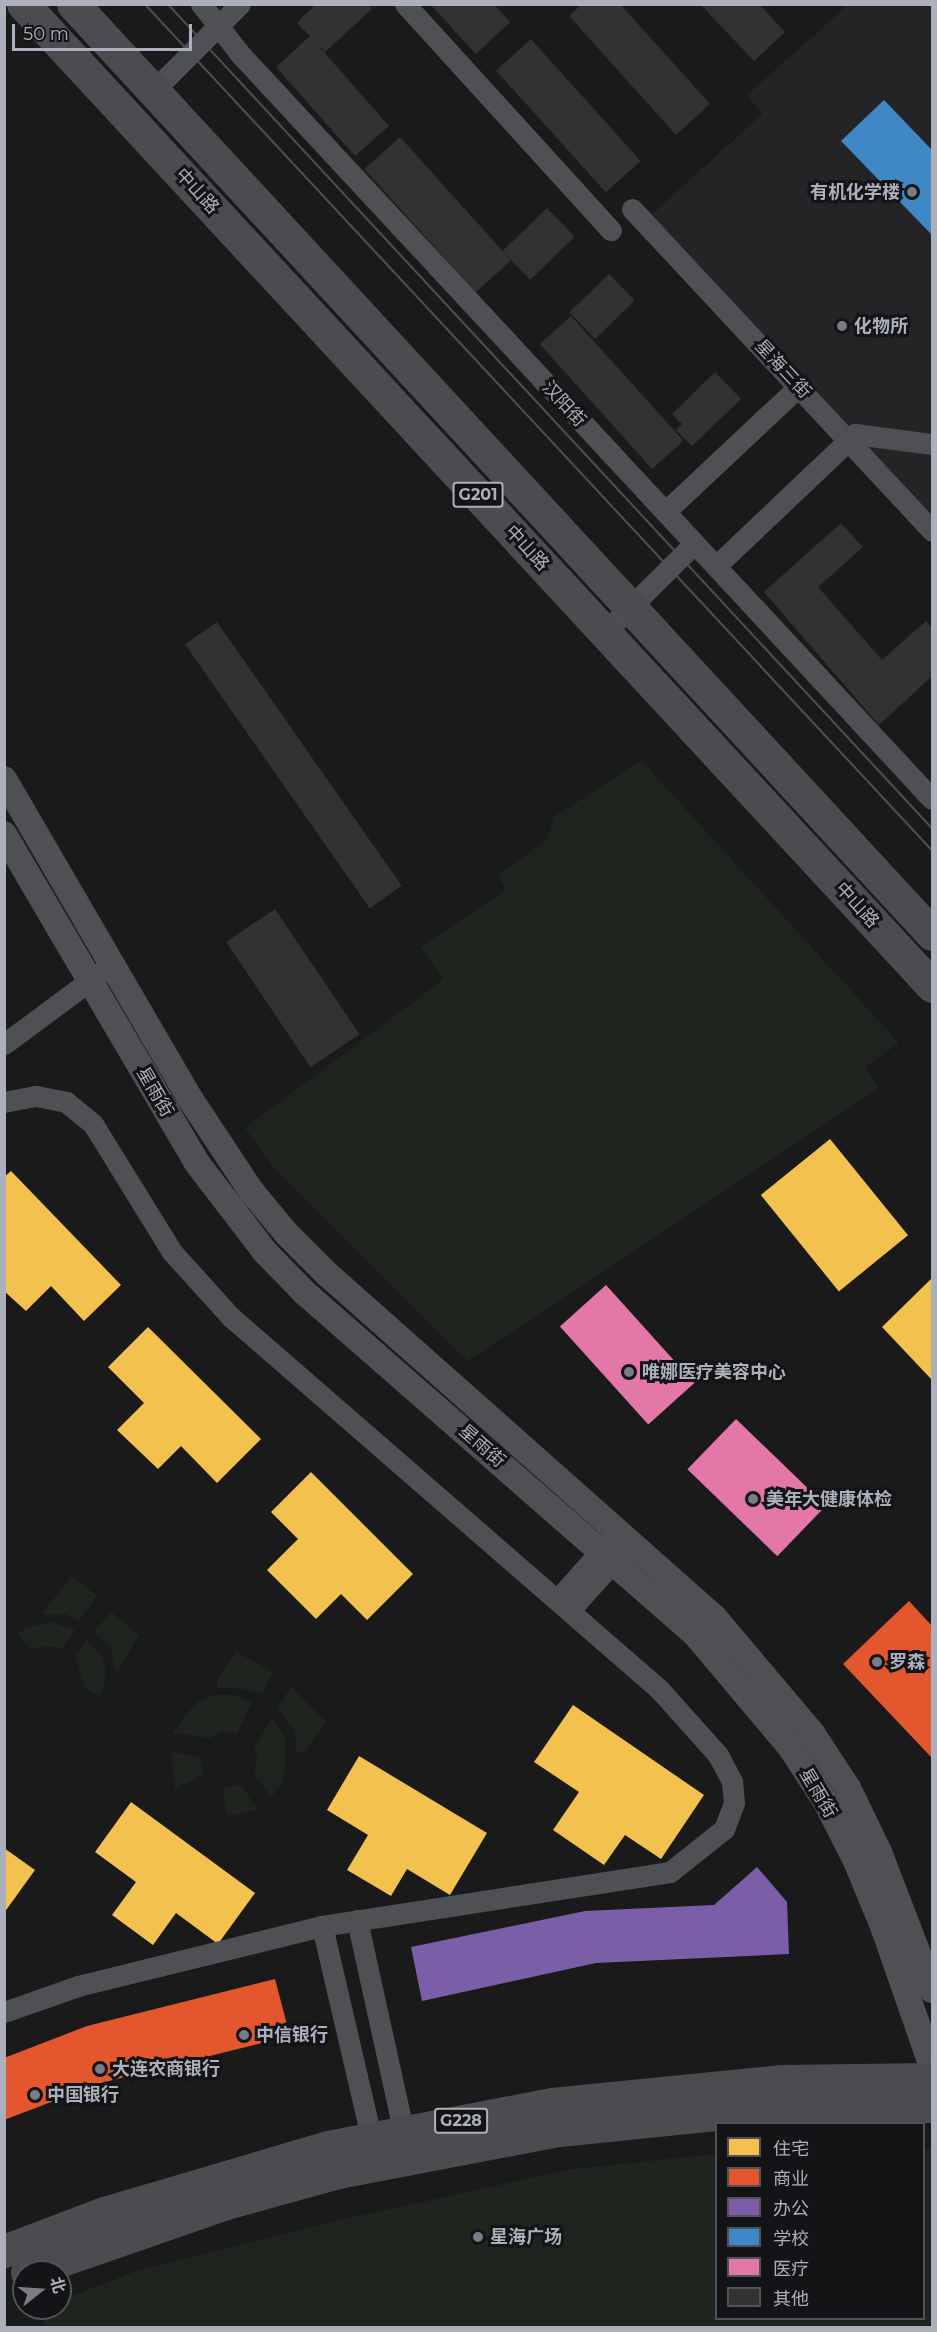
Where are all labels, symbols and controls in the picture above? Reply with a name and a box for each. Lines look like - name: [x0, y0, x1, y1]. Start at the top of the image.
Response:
- scale bar: [15, 12, 195, 50]
- text: 50 m: [23, 23, 69, 45]
- street label: 中山路: [171, 164, 223, 218]
- place label: 有机化学楼: [810, 181, 900, 203]
- marker: 有机化学楼: [905, 185, 919, 199]
- place label: 化物所: [854, 315, 908, 337]
- marker: 化物所: [835, 319, 849, 333]
- street label: 星海三街: [751, 335, 815, 403]
- street label: 汉阳街: [538, 377, 590, 431]
- road number: G201: [452, 482, 504, 508]
- street label: 中山路: [501, 521, 553, 575]
- street label: 中山路: [831, 878, 883, 932]
- street label: 星雨街: [132, 1063, 178, 1121]
- place label: 唯娜医疗美容中心: [642, 1361, 786, 1383]
- marker: 唯娜医疗美容中心: [620, 1363, 638, 1381]
- street label: 星雨街: [455, 1420, 509, 1472]
- place label: 美年大健康体检: [766, 1488, 892, 1510]
- marker: 美年大健康体检: [744, 1490, 762, 1508]
- place label: 罗森: [889, 1651, 925, 1673]
- marker: 罗森: [870, 1655, 884, 1669]
- street label: 星雨街: [795, 1764, 841, 1822]
- place label: 中信银行: [256, 2024, 328, 2046]
- marker: 中信银行: [237, 2028, 251, 2042]
- place label: 大连农商银行: [112, 2058, 220, 2080]
- marker: 大连农商银行: [93, 2062, 107, 2076]
- place label: 中国银行: [47, 2084, 119, 2106]
- marker: 中国银行: [28, 2088, 42, 2102]
- road number: G228: [434, 2108, 488, 2134]
- legend: [715, 2122, 925, 2320]
- text: 住宅: [773, 2138, 809, 2160]
- text: 商业: [773, 2168, 809, 2190]
- text: 办公: [773, 2198, 809, 2220]
- place label: 星海广场: [490, 2226, 562, 2248]
- text: 学校: [773, 2228, 809, 2250]
- marker: 星海广场: [471, 2230, 485, 2244]
- text: 医疗: [773, 2258, 809, 2280]
- north arrow: [12, 2260, 72, 2320]
- text: 北: [46, 2275, 69, 2296]
- text: 其他: [773, 2288, 809, 2310]

